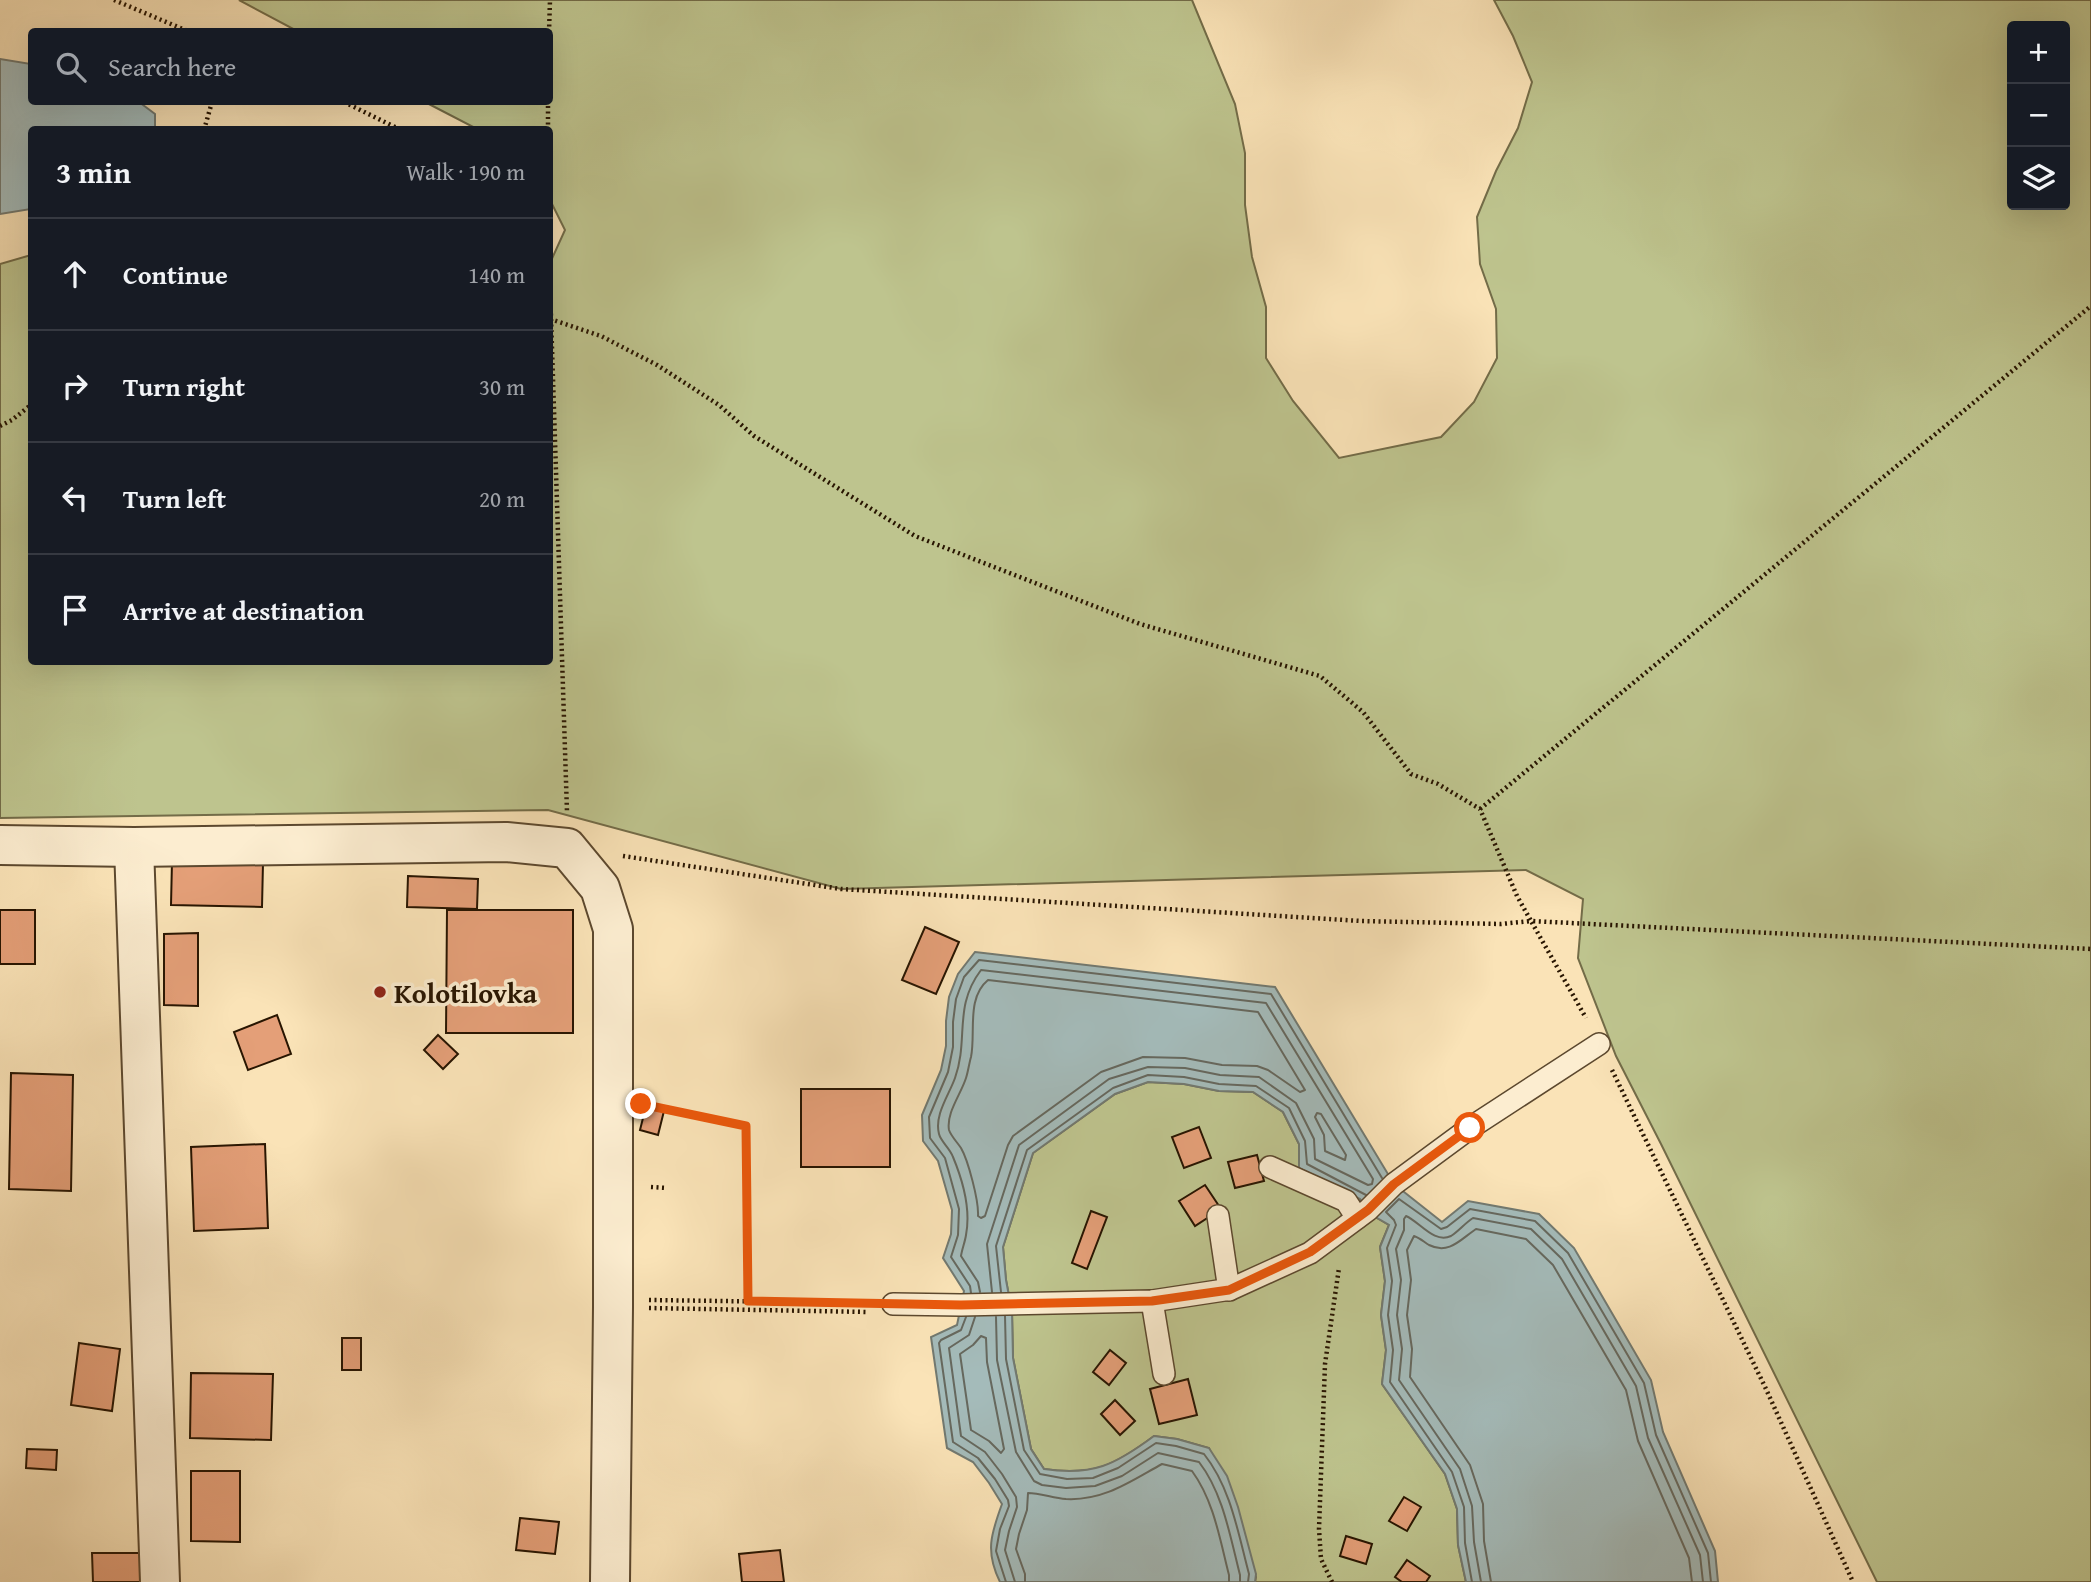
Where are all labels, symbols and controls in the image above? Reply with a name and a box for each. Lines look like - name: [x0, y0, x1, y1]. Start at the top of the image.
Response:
- map controls: [2007, 21, 2070, 210]
- button: +: [2007, 21, 2070, 84]
- search box: [28, 28, 553, 105]
- text: Search here: [108, 47, 236, 86]
- icon: search: [52, 48, 90, 86]
- button: −: [2007, 84, 2070, 147]
- button: layers: [2007, 147, 2070, 210]
- text: 3 min: [56, 150, 131, 194]
- text: Walk · 190 m: [406, 155, 525, 188]
- icon: ahead: [56, 255, 94, 293]
- text: Continue: [123, 255, 228, 294]
- text: 140 m: [468, 258, 525, 291]
- icon: right: [56, 367, 94, 405]
- text: Turn right: [123, 367, 245, 406]
- text: 30 m: [479, 370, 525, 403]
- icon: left: [56, 479, 94, 517]
- text: Turn left: [123, 479, 226, 518]
- text: 20 m: [479, 482, 525, 515]
- icon: arrive: [56, 591, 94, 629]
- text: Arrive at destination: [123, 591, 364, 630]
- place label: Kolotilovka: [394, 972, 538, 1013]
- marker: Kolotilovka: [372, 984, 388, 1000]
- route end: [625, 1088, 656, 1119]
- route start: [1454, 1112, 1485, 1143]

